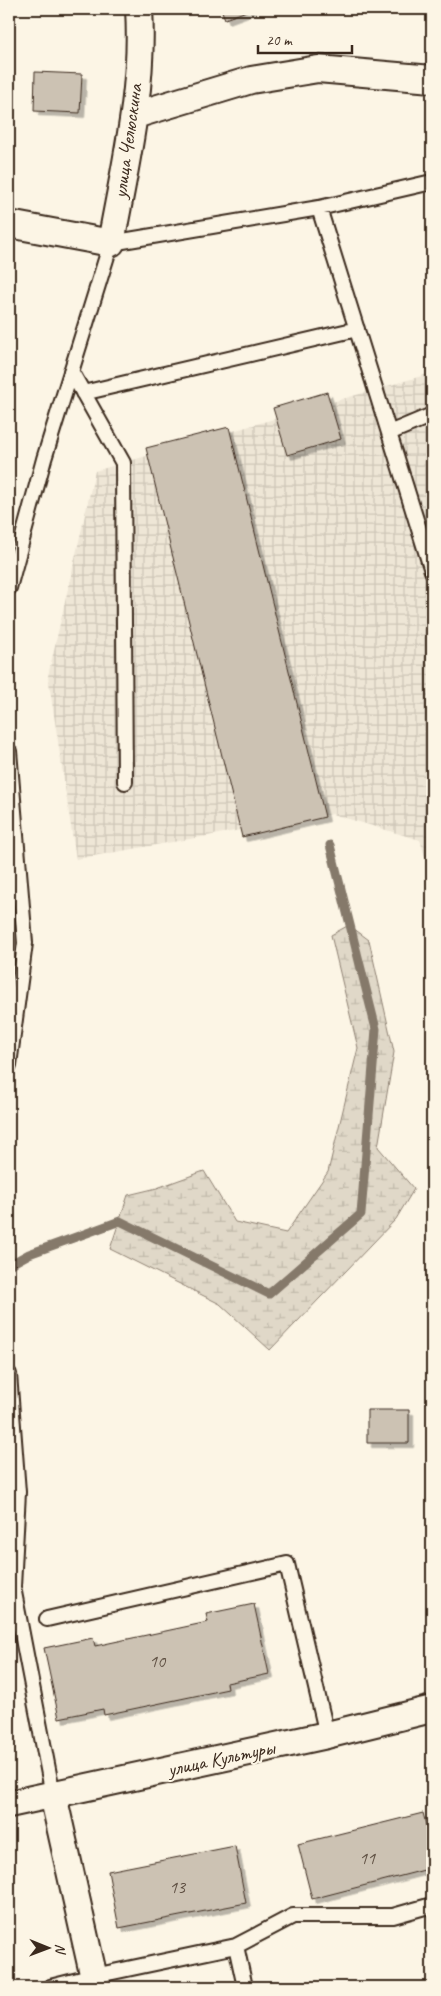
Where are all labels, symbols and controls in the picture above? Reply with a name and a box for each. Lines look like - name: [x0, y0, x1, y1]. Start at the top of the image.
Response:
- scale bar: [258, 22, 352, 54]
- text: 20 m: [266, 31, 293, 50]
- street label: улица Челюскина: [107, 81, 148, 201]
- house number: 10: [149, 1650, 167, 1672]
- street label: улица Культуры: [164, 1735, 278, 1782]
- house number: 11: [359, 1847, 376, 1869]
- house number: 13: [169, 1876, 187, 1898]
- north arrow: [22, 1924, 72, 1974]
- text: N: [52, 1944, 69, 1955]

